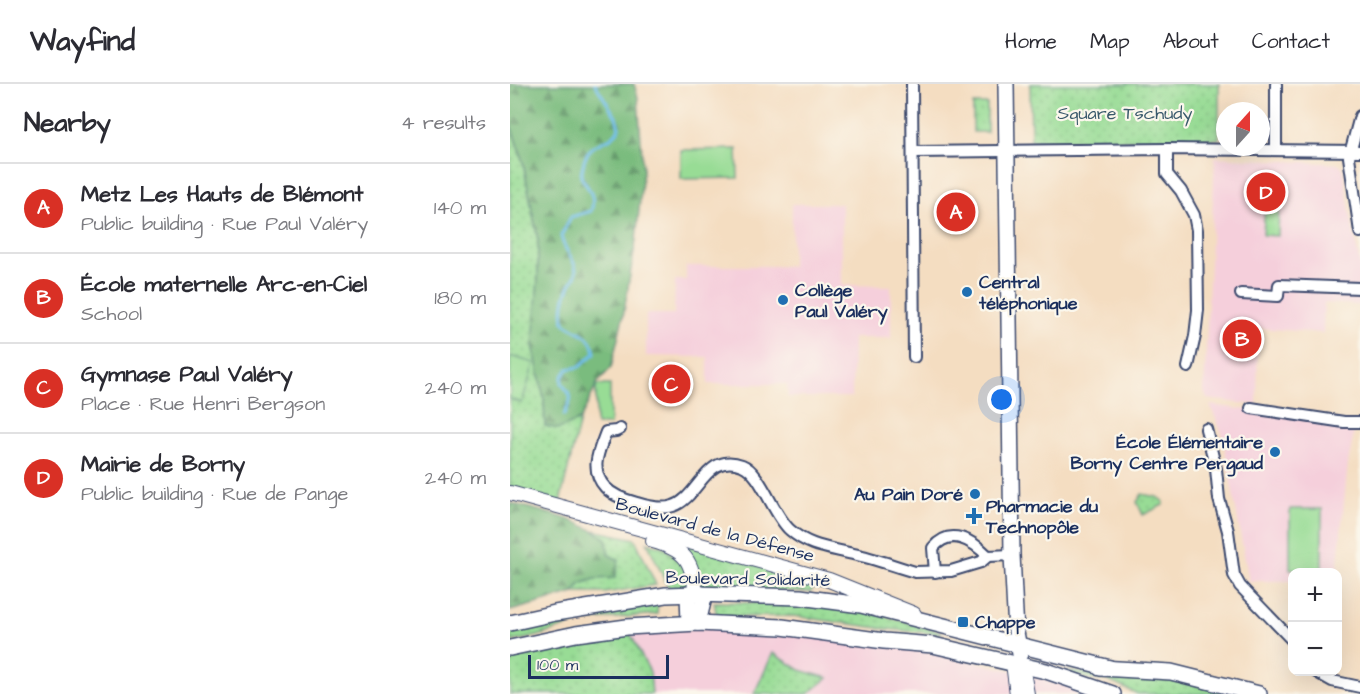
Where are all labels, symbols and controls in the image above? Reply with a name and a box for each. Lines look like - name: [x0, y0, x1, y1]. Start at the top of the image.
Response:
- text: Wayfind: [30, 22, 135, 61]
- text: Home: [1005, 27, 1057, 56]
- text: Map: [1090, 27, 1130, 56]
- text: About: [1163, 27, 1219, 56]
- text: Contact: [1252, 27, 1330, 56]
- park label: Square Tschudy: [1058, 101, 1193, 127]
- north arrow: [1216, 102, 1270, 156]
- text: Nearby: [24, 105, 111, 141]
- text: 4 results: [401, 109, 486, 137]
- pin: D: [1246, 170, 1286, 214]
- text: Metz Les Hauts de Blémont: [81, 179, 364, 210]
- pin: A: [936, 190, 976, 234]
- text: A: [37, 194, 50, 222]
- text: 140 m: [434, 194, 486, 222]
- text: Public building · Rue Paul Valéry: [81, 210, 368, 238]
- text: École maternelle Arc-en-Ciel: [81, 269, 367, 300]
- place label: Central téléphonique: [978, 270, 1078, 316]
- place label: Collège Paul Valéry: [795, 278, 888, 325]
- text: B: [36, 284, 51, 312]
- text: 180 m: [434, 284, 486, 312]
- marker: Central téléphonique: [960, 285, 974, 299]
- marker: Collège Paul Valéry: [776, 293, 790, 307]
- text: School: [81, 300, 142, 328]
- pin: B: [1222, 316, 1262, 362]
- text: Gymnase Paul Valéry: [81, 359, 293, 390]
- pin: C: [652, 362, 690, 406]
- text: C: [36, 374, 51, 402]
- text: 240 m: [425, 374, 486, 402]
- your location: [987, 385, 1016, 414]
- text: Place · Rue Henri Bergson: [81, 390, 325, 418]
- place label: École Élémentaire Borny Centre Pergaud: [1070, 430, 1264, 477]
- marker: École Élémentaire Borny Centre Pergaud: [1268, 445, 1282, 459]
- text: Mairie de Borny: [81, 449, 245, 480]
- text: D: [37, 464, 50, 492]
- text: 240 m: [425, 464, 486, 492]
- text: Public building · Rue de Pange: [81, 480, 348, 508]
- place label: Au Pain Doré: [854, 482, 963, 507]
- marker: Au Pain Doré: [968, 487, 982, 501]
- street label: Boulevard de la Défense: [613, 491, 817, 569]
- place label: Pharmacie du Technopôle: [985, 494, 1098, 540]
- marker: Pharmacie du Technopôle: [967, 509, 981, 523]
- street label: Boulevard Solidarité: [665, 565, 831, 593]
- map controls: [1288, 568, 1342, 676]
- button: +: [1288, 568, 1342, 622]
- place label: Chappe: [975, 610, 1036, 635]
- marker: Chappe: [956, 615, 970, 629]
- button: −: [1288, 622, 1342, 676]
- scale bar: [528, 652, 669, 680]
- text: 100 m: [537, 654, 578, 676]

